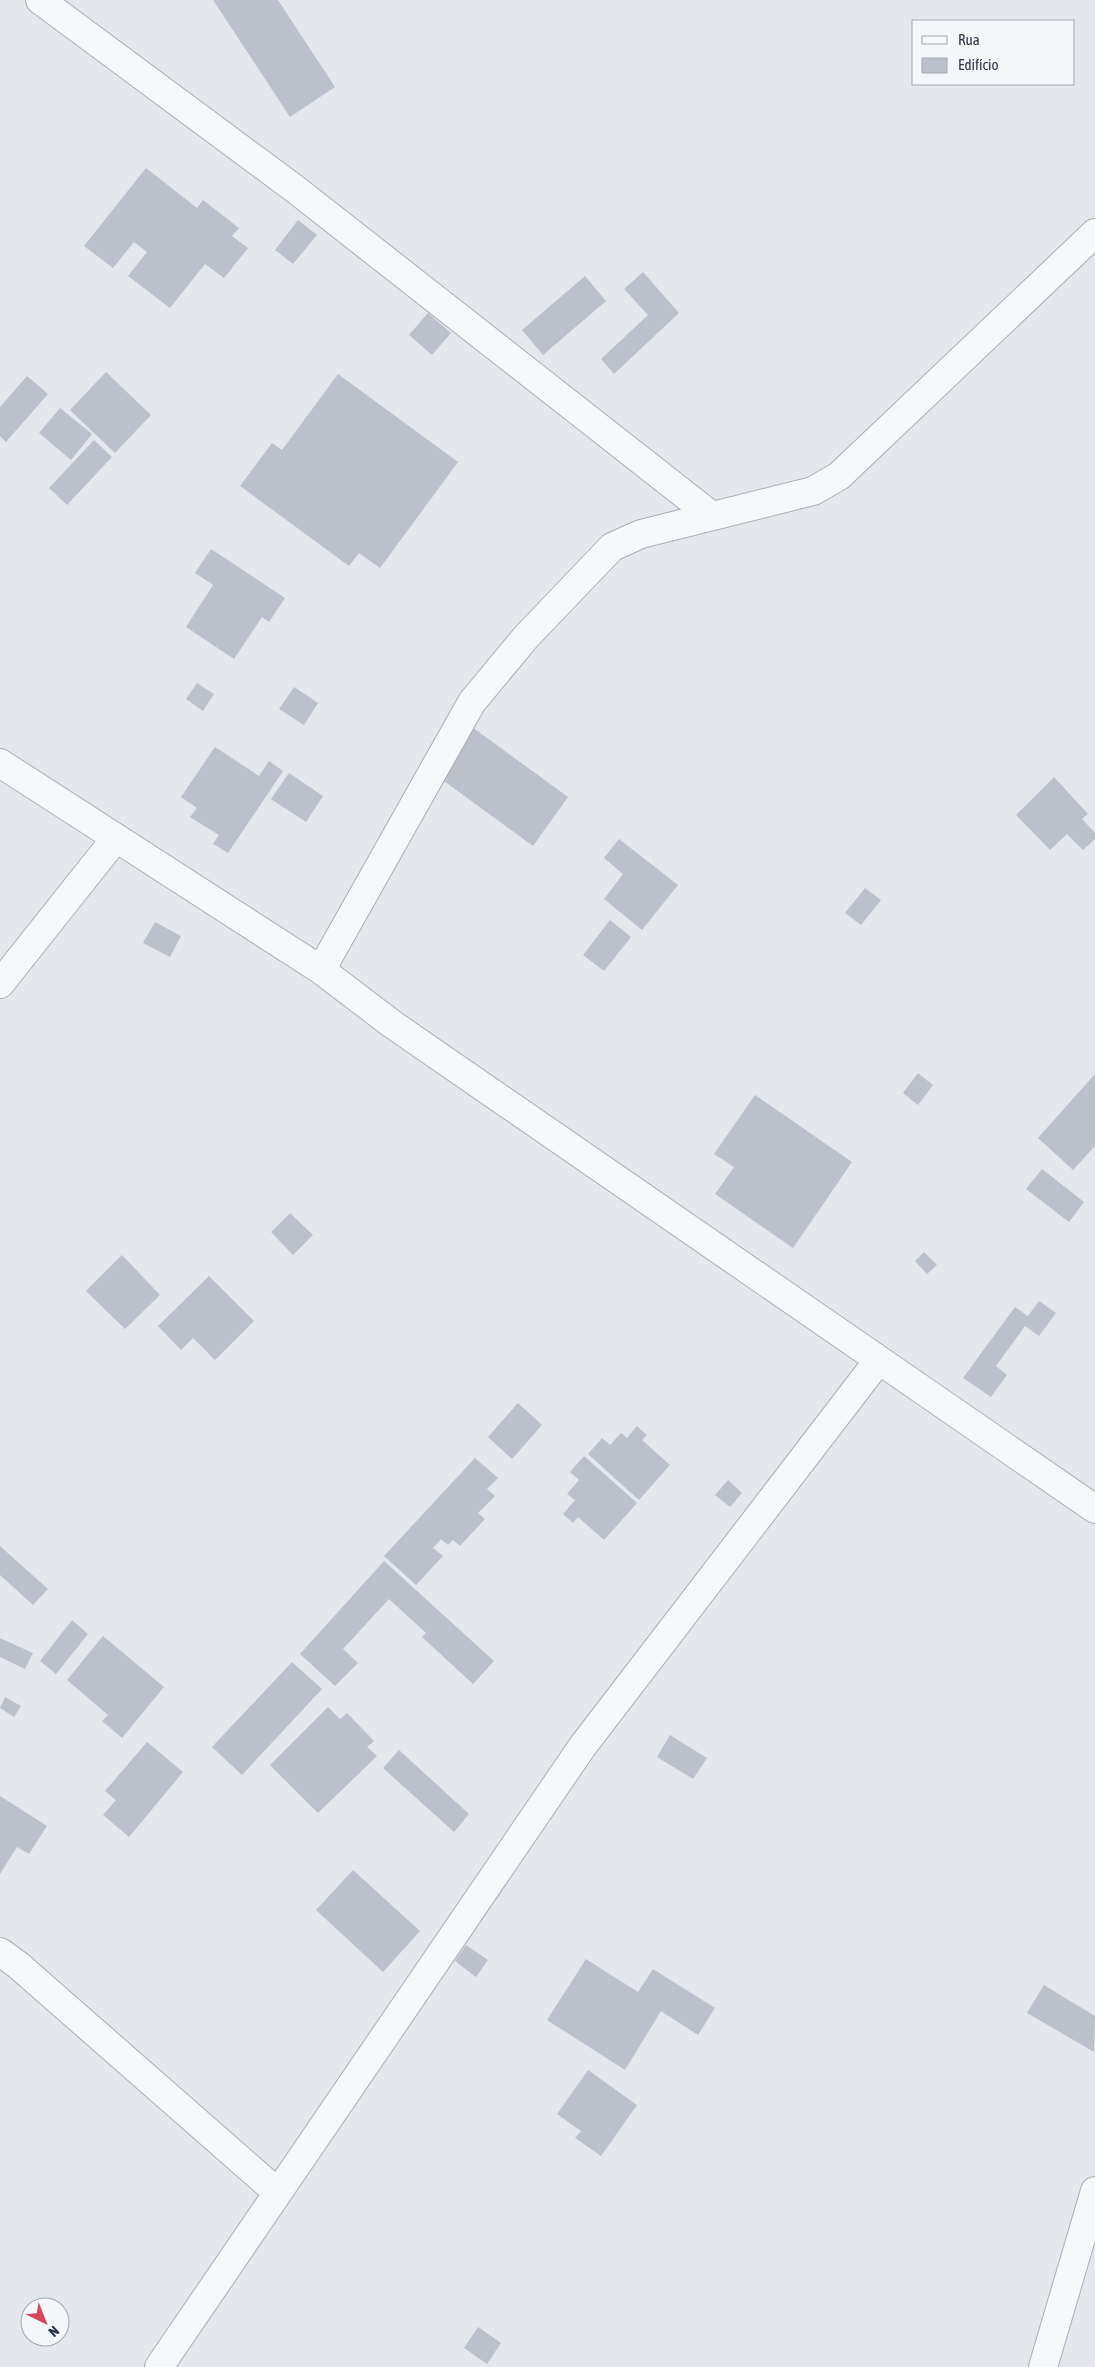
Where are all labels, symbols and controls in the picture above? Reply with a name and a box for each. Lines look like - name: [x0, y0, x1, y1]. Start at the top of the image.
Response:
- legend: [912, 20, 1075, 85]
- text: Rua: [958, 31, 980, 48]
- text: Edifício: [958, 56, 999, 73]
- north arrow: [20, 2297, 70, 2347]
- text: N: [45, 2323, 62, 2340]

